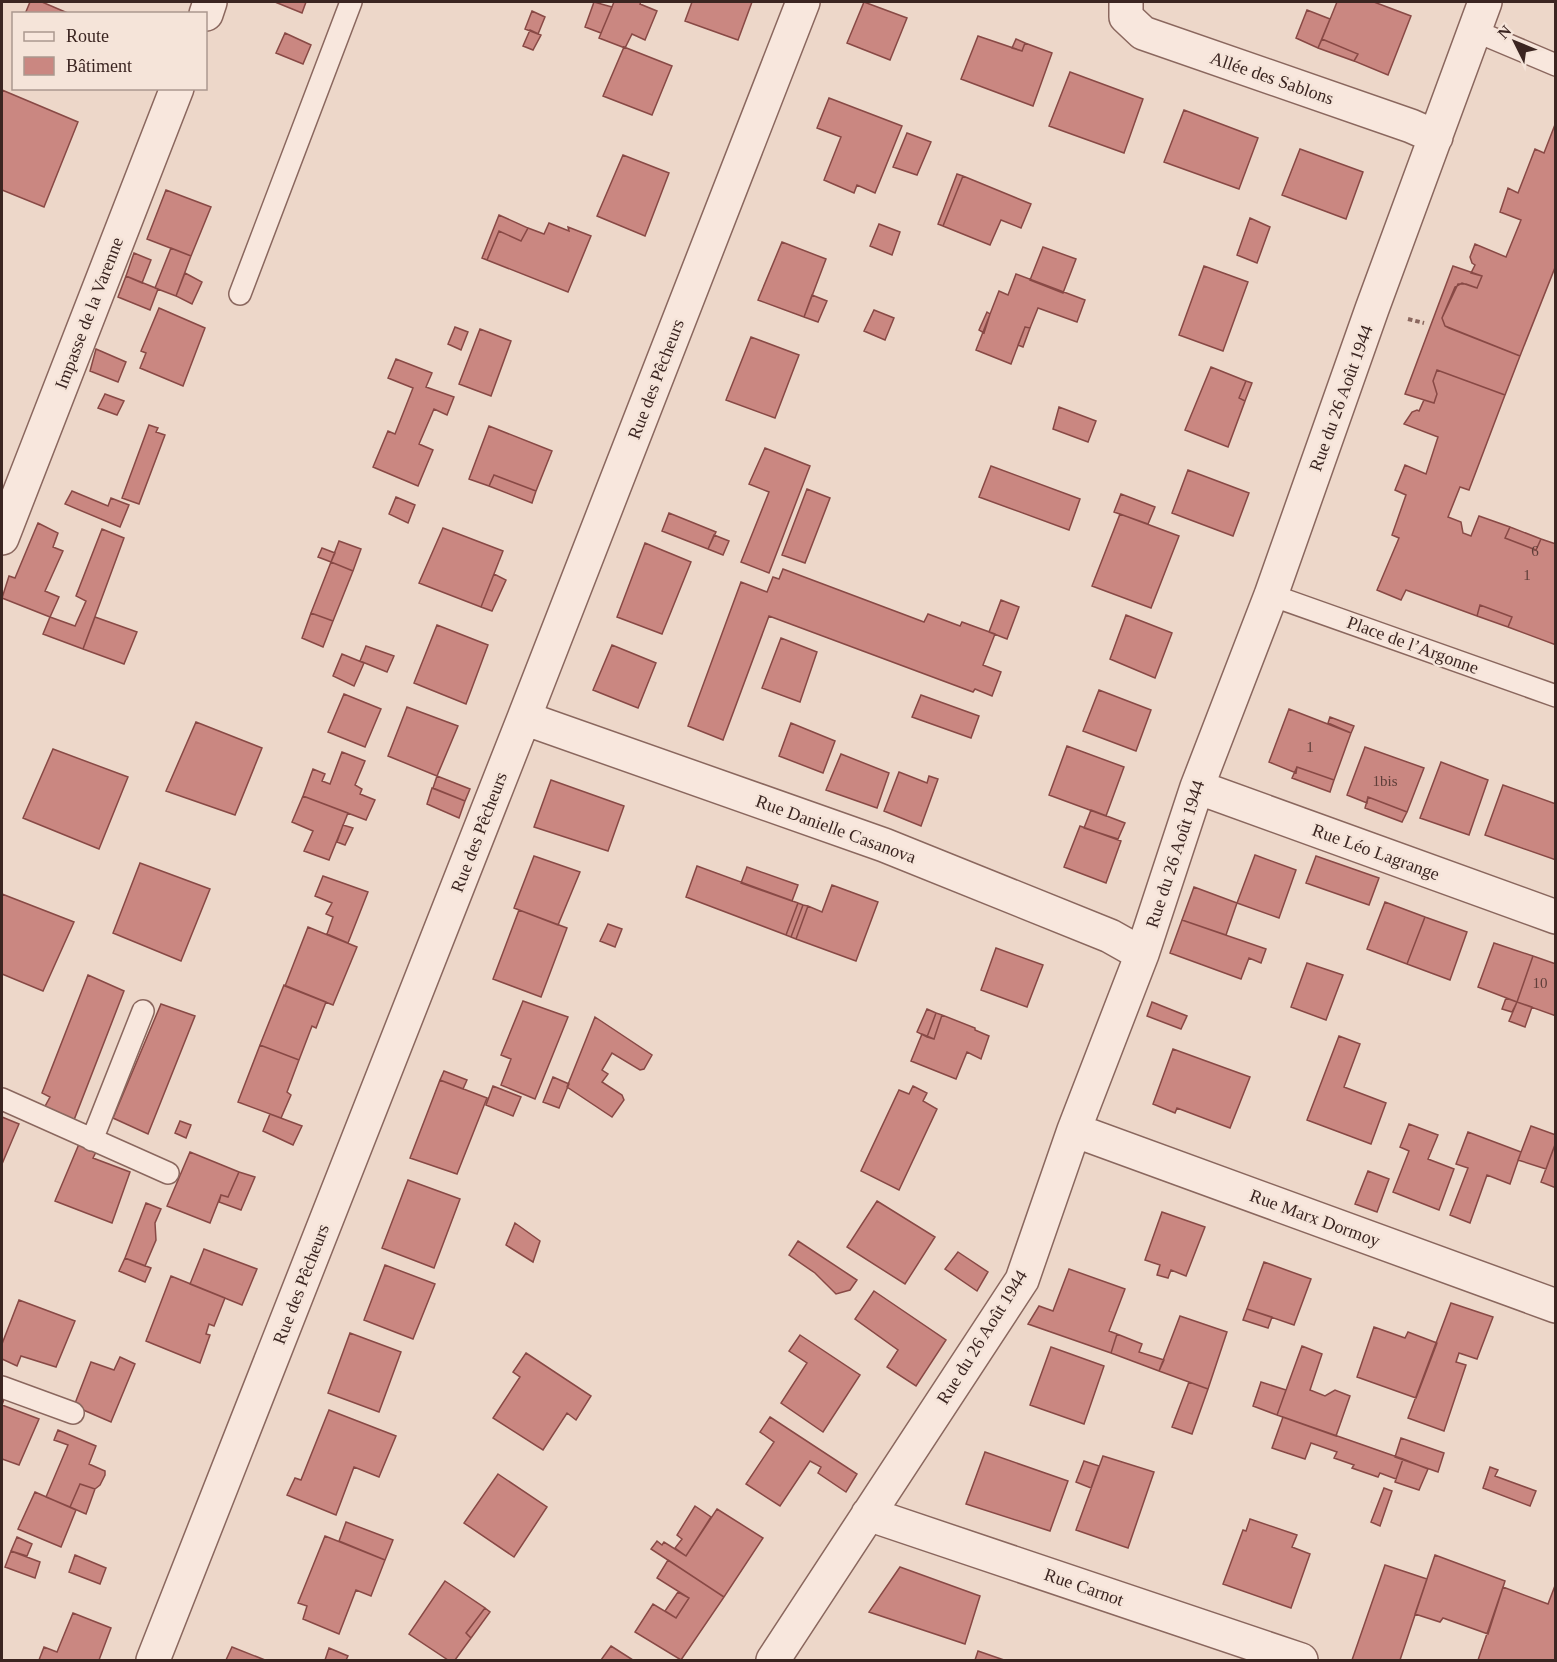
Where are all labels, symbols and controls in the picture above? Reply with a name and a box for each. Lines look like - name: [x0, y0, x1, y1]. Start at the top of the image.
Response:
- legend: [12, 12, 207, 90]
- north arrow: [1485, 12, 1545, 72]
- text: N: [1494, 22, 1515, 42]
- text: Route: [66, 26, 109, 46]
- street label: Allée des Sablons: [1208, 48, 1336, 108]
- text: Bâtiment: [66, 56, 132, 76]
- street label: Impasse de la Varenne: [51, 234, 127, 392]
- street label: Rue des Pêcheurs: [624, 316, 688, 442]
- street label: Rue du 26 Août 1944: [1305, 322, 1377, 474]
- house number: 6: [1531, 543, 1539, 559]
- house number: 1: [1523, 567, 1531, 583]
- street label: Place de l’Argonne: [1344, 612, 1482, 678]
- house number: 1: [1306, 739, 1314, 755]
- street label: Rue des Pêcheurs: [447, 769, 511, 895]
- house number: 1bis: [1372, 773, 1398, 789]
- street label: Rue du 26 Août 1944: [1142, 778, 1208, 930]
- street label: Rue Danielle Casanova: [753, 791, 919, 867]
- street label: Rue Léo Lagrange: [1310, 820, 1442, 884]
- house number: 10: [1533, 975, 1548, 991]
- street label: Rue Marx Dormoy: [1247, 1185, 1383, 1251]
- street label: Rue des Pêcheurs: [269, 1221, 333, 1347]
- street label: Rue du 26 Août 1944: [933, 1266, 1031, 1408]
- street label: Rue Carnot: [1042, 1564, 1126, 1610]

